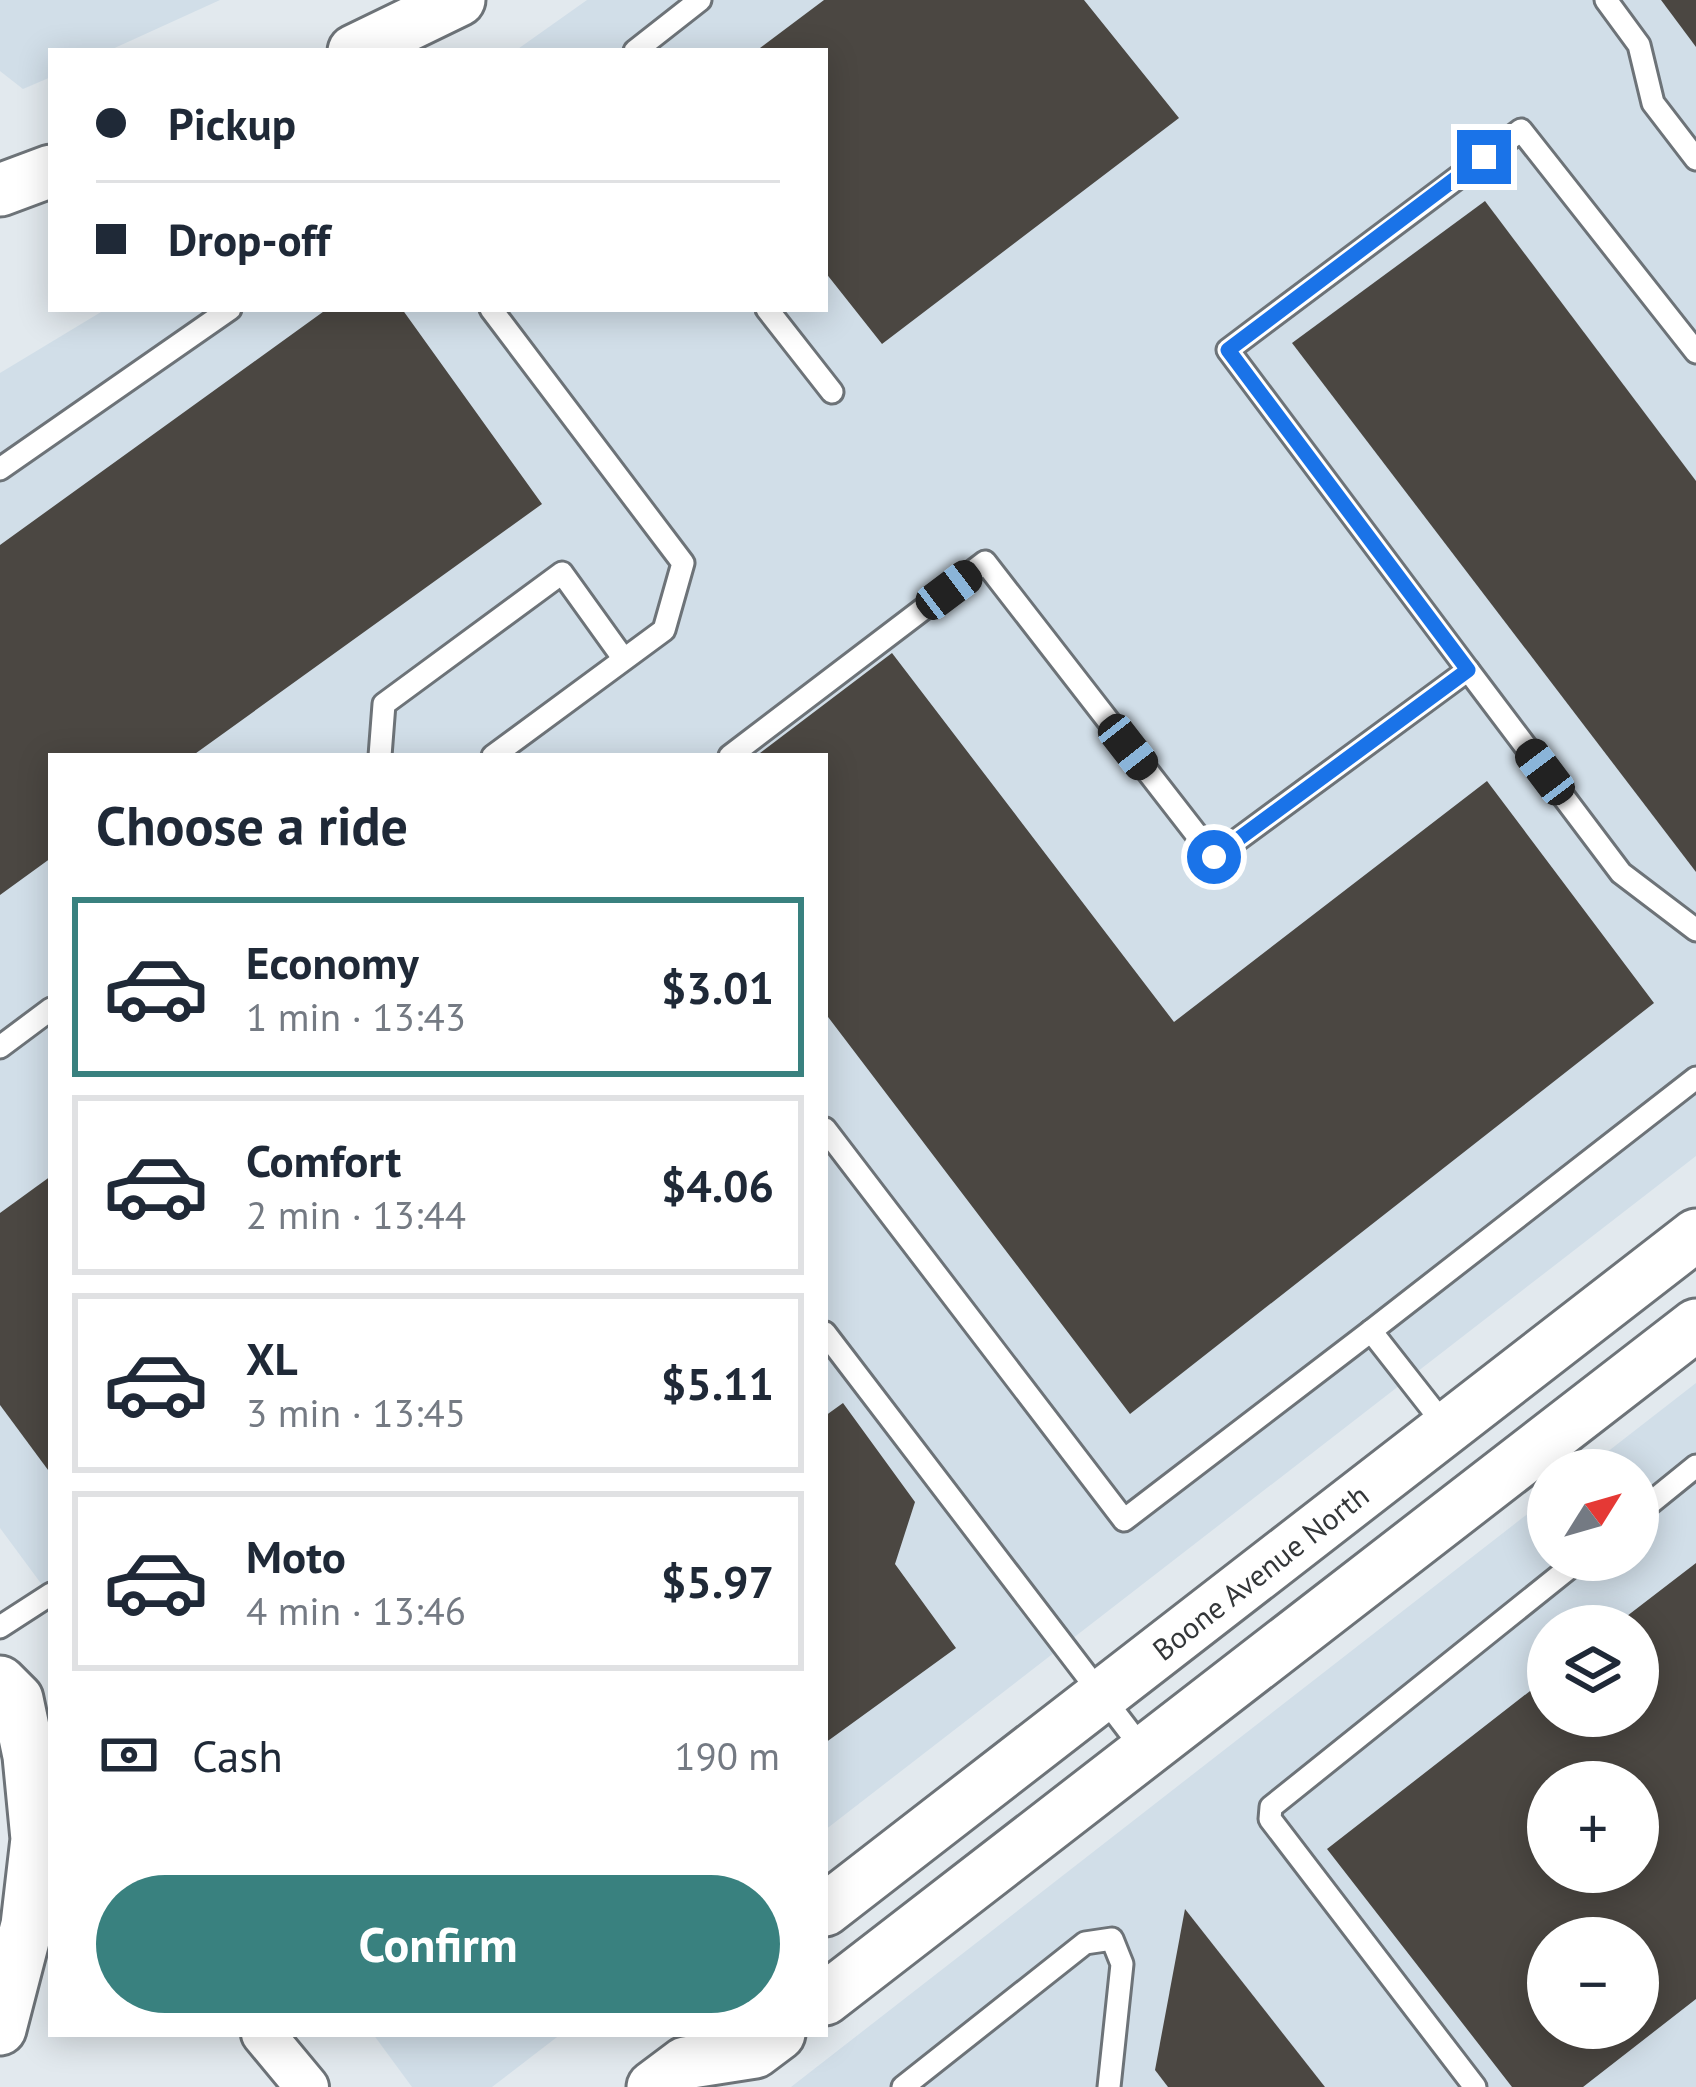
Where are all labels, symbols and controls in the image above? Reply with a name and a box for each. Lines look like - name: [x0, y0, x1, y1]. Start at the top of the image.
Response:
- text: Pickup: [168, 94, 296, 152]
- route end: [1457, 130, 1511, 184]
- text: Drop-off: [168, 210, 330, 268]
- car: [909, 554, 989, 626]
- car: [1092, 708, 1164, 786]
- car: [1509, 732, 1581, 812]
- text: Choose a ride: [96, 790, 408, 860]
- route start: [1187, 830, 1241, 884]
- icon: car: [102, 933, 210, 1041]
- text: Economy: [246, 933, 419, 991]
- text: $3.01: [661, 958, 774, 1016]
- text: 1 min · 13:43: [246, 991, 466, 1042]
- icon: car: [102, 1131, 210, 1239]
- text: Comfort: [246, 1131, 401, 1189]
- text: $4.06: [661, 1156, 774, 1214]
- text: 2 min · 13:44: [246, 1189, 466, 1240]
- icon: car: [102, 1329, 210, 1437]
- text: XL: [246, 1329, 298, 1387]
- text: $5.11: [661, 1354, 774, 1412]
- text: 3 min · 13:45: [246, 1387, 466, 1438]
- north arrow: [1527, 1449, 1659, 1581]
- map controls: [1527, 1449, 1659, 2049]
- street label: Boone Avenue North: [1144, 1475, 1376, 1668]
- icon: car: [102, 1527, 210, 1635]
- text: Moto: [246, 1527, 346, 1585]
- text: $5.97: [661, 1552, 774, 1610]
- text: 4 min · 13:46: [246, 1585, 466, 1636]
- button: layers: [1527, 1605, 1659, 1737]
- icon: cash: [96, 1722, 162, 1788]
- text: Cash: [192, 1726, 283, 1784]
- text: 190 m: [674, 1730, 780, 1781]
- button: +: [1527, 1761, 1659, 1893]
- button: Confirm: [96, 1875, 780, 2013]
- button: −: [1527, 1917, 1659, 2049]

